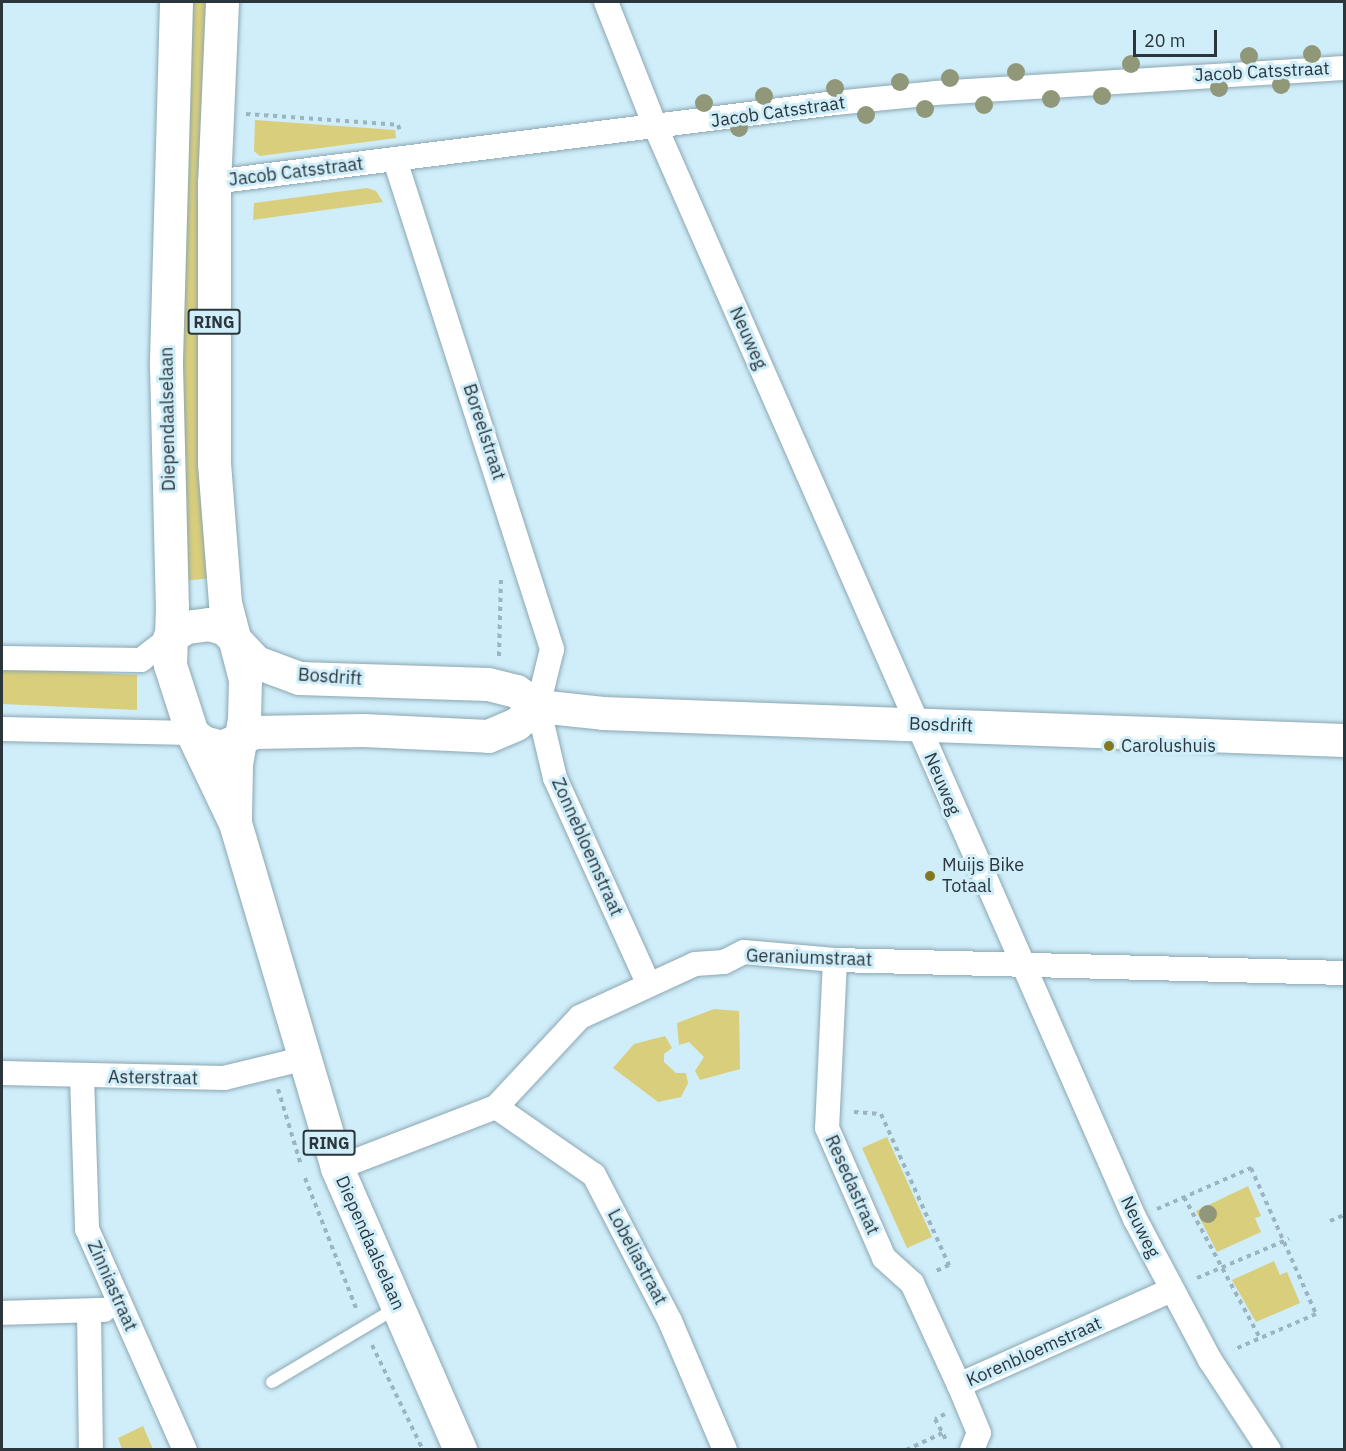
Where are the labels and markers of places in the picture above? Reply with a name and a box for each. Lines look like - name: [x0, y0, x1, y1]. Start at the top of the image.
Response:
- place label: Carolushuis: [1121, 735, 1216, 757]
- marker: Carolushuis: [1102, 739, 1116, 753]
- place label: Muijs Bike Totaal: [942, 855, 1024, 898]
- marker: Muijs Bike Totaal: [923, 869, 937, 883]

